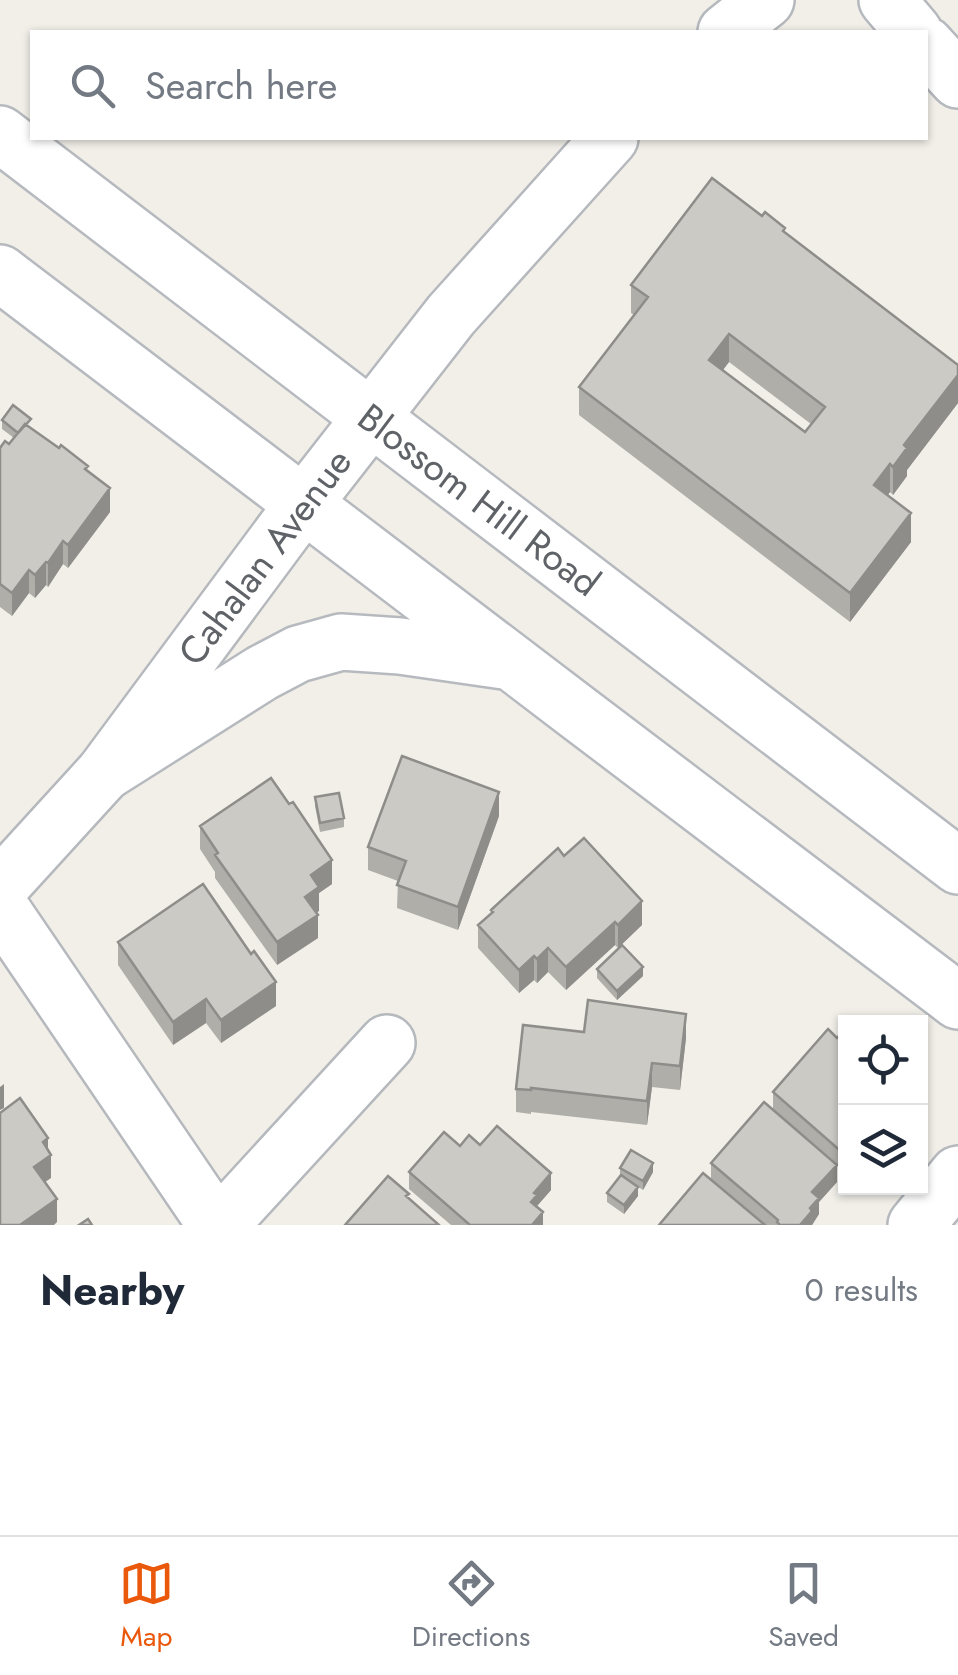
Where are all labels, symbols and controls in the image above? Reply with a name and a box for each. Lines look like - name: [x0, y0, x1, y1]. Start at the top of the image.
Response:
- search box: [30, 30, 928, 140]
- icon: search: [65, 58, 120, 113]
- text: Search here: [145, 58, 337, 113]
- street label: Blossom Hill Road: [347, 390, 612, 609]
- street label: Cahalan Avenue: [165, 437, 365, 677]
- map controls: [838, 1015, 928, 1195]
- button: locate: [838, 1015, 928, 1105]
- button: layers: [838, 1105, 928, 1195]
- text: Nearby: [40, 1260, 184, 1321]
- text: 0 results: [805, 1267, 918, 1313]
- tab: Map: [119, 1556, 174, 1657]
- tab: Directions: [412, 1556, 530, 1657]
- tab: Saved: [768, 1556, 839, 1657]

